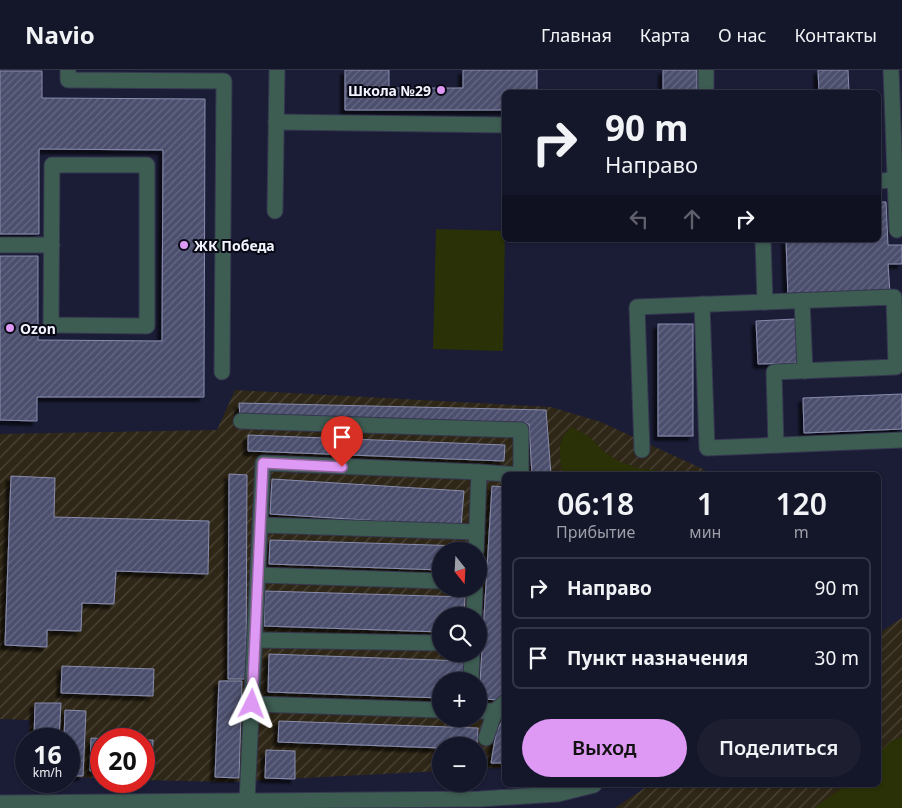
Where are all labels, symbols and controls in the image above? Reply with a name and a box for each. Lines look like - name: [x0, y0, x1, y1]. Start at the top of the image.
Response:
- text: Navio: [25, 18, 95, 51]
- text: Главная: [541, 23, 612, 47]
- text: Карта: [640, 23, 690, 47]
- text: О нас: [718, 23, 766, 47]
- text: Контакты: [794, 23, 877, 47]
- place label: Школа №29: [348, 81, 431, 100]
- marker: Школа №29: [435, 84, 447, 96]
- text: 90 m: [605, 104, 688, 151]
- icon: right: [522, 110, 587, 175]
- text: Направо: [605, 149, 698, 179]
- icon: left: [625, 205, 653, 233]
- icon: ahead: [678, 205, 706, 233]
- icon: right: [731, 205, 759, 233]
- place label: ЖК Победа: [194, 236, 275, 255]
- marker: ЖК Победа: [178, 239, 190, 251]
- place label: Ozon: [20, 319, 56, 338]
- marker: Ozon: [4, 322, 16, 334]
- pin: [321, 416, 363, 467]
- icon: arrive: [328, 423, 356, 451]
- text: 06:18: [557, 483, 634, 524]
- text: 1: [697, 483, 714, 524]
- text: 120: [775, 483, 827, 524]
- text: Прибытие: [556, 521, 635, 543]
- text: мин: [689, 521, 721, 543]
- text: m: [794, 521, 809, 543]
- north arrow: [432, 542, 488, 598]
- map controls: [432, 542, 487, 792]
- icon: right: [524, 574, 552, 602]
- text: Направо: [567, 575, 652, 601]
- text: 90 m: [815, 575, 859, 601]
- button: search: [432, 607, 487, 662]
- icon: arrive: [524, 644, 552, 672]
- text: Пункт назначения: [567, 645, 748, 671]
- text: 30 m: [815, 645, 859, 671]
- button: +: [432, 672, 487, 727]
- position arrow: [225, 677, 277, 729]
- button: Выход: [522, 719, 687, 777]
- button: Поделиться: [697, 719, 861, 777]
- speed limit sign: 20: [90, 728, 155, 793]
- text: 16: [33, 737, 62, 771]
- button: −: [432, 737, 487, 792]
- text: km/h: [33, 764, 62, 781]

